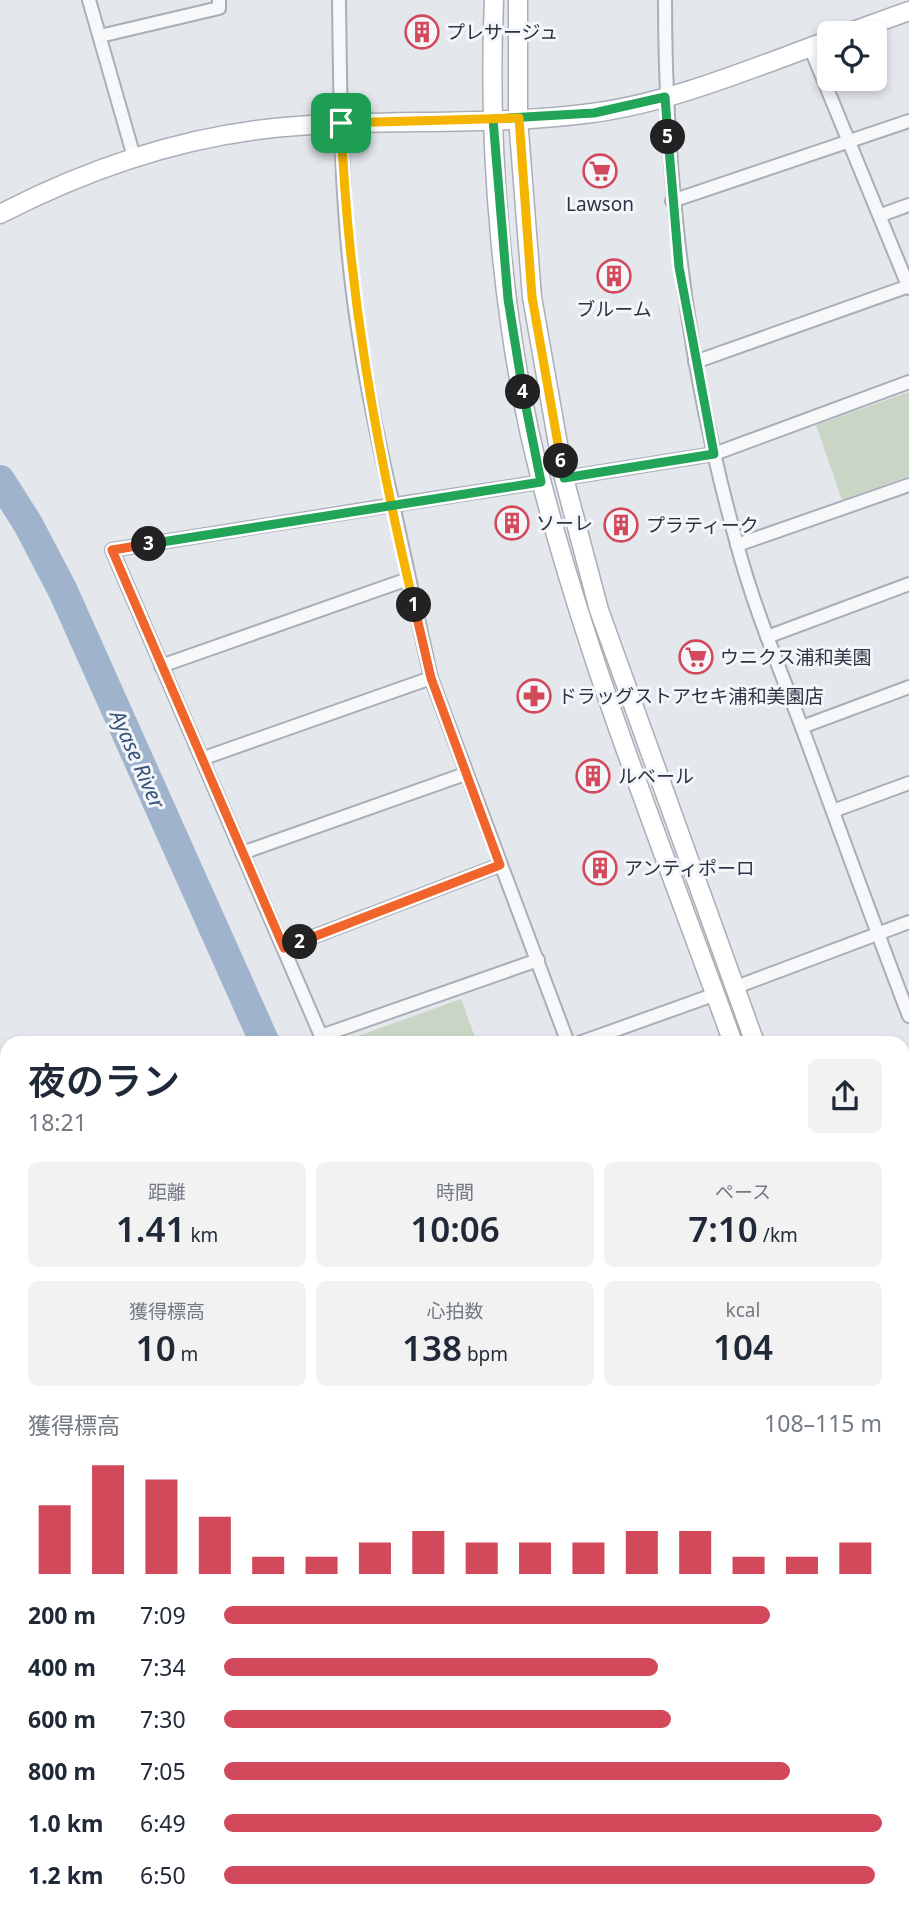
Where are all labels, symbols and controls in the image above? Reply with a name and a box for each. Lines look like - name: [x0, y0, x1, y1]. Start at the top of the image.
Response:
- building icon: プレサージュ: [403, 13, 441, 51]
- place label: プレサージュ: [446, 19, 558, 45]
- map controls: [817, 21, 887, 91]
- button: locate: [817, 21, 887, 91]
- pin: [311, 93, 371, 153]
- icon: arrive: [322, 104, 360, 142]
- pin: 5: [650, 120, 686, 154]
- text: 5: [662, 123, 673, 149]
- supermarket icon: Lawson: [581, 152, 619, 190]
- place label: Lawson: [566, 191, 634, 217]
- building icon: ブルーム: [595, 257, 633, 295]
- place label: ブルーム: [576, 296, 652, 322]
- pin: 4: [505, 374, 540, 410]
- text: 4: [517, 378, 528, 404]
- pin: 6: [544, 444, 578, 478]
- text: 6: [555, 447, 566, 473]
- building icon: ソーレ: [493, 504, 531, 542]
- building icon: プラティーク: [602, 506, 640, 544]
- place label: ソーレ: [536, 510, 593, 536]
- place label: プラティーク: [646, 512, 759, 538]
- pin: 3: [132, 526, 166, 562]
- text: 3: [143, 530, 154, 556]
- pin: 1: [396, 588, 432, 622]
- text: 1: [408, 591, 419, 617]
- supermarket icon: ウニクス浦和美園: [677, 638, 715, 676]
- place label: ウニクス浦和美園: [720, 644, 871, 670]
- pharmacy icon: ドラッグストアセキ浦和美園店: [515, 677, 553, 715]
- place label: ドラッグストアセキ浦和美園店: [558, 683, 824, 709]
- water label: Ayase River: [103, 704, 173, 814]
- building icon: ルベール: [574, 757, 612, 795]
- place label: ルベール: [618, 763, 694, 789]
- building icon: アンティポーロ: [581, 849, 619, 887]
- place label: アンティポーロ: [624, 855, 755, 881]
- pin: 2: [282, 925, 318, 960]
- text: 2: [294, 928, 305, 954]
- text: 夜のラン: [28, 1054, 180, 1106]
- button: share: [808, 1059, 882, 1133]
- text: 18:21: [28, 1106, 87, 1138]
- text: 距離: [148, 1179, 186, 1205]
- text: 時間: [436, 1179, 474, 1205]
- text: ペース: [715, 1179, 771, 1205]
- text: 1.41: [116, 1205, 185, 1252]
- text: 10:06: [410, 1205, 500, 1252]
- text: 7:10: [688, 1205, 758, 1252]
- text: km: [185, 1222, 218, 1248]
- text: /km: [758, 1222, 798, 1248]
- text: kcal: [726, 1297, 760, 1323]
- text: 獲得標高: [129, 1298, 205, 1324]
- text: 心拍数: [426, 1298, 484, 1324]
- text: 104: [713, 1323, 773, 1370]
- text: 10: [136, 1324, 176, 1371]
- text: 138: [402, 1324, 462, 1371]
- text: m: [176, 1341, 198, 1367]
- text: bpm: [462, 1341, 508, 1367]
- text: 108–115 m: [764, 1407, 882, 1439]
- text: 獲得標高: [28, 1409, 120, 1441]
- text: 200 m: [28, 1599, 96, 1631]
- text: 7:09: [140, 1599, 186, 1631]
- text: 400 m: [28, 1651, 96, 1683]
- text: 7:34: [140, 1651, 186, 1683]
- text: 600 m: [28, 1703, 96, 1735]
- text: 7:30: [140, 1703, 186, 1735]
- text: 800 m: [28, 1755, 96, 1787]
- text: 7:05: [140, 1755, 186, 1787]
- text: 1.0 km: [28, 1807, 103, 1839]
- text: 6:49: [140, 1807, 186, 1839]
- text: 1.2 km: [28, 1859, 103, 1891]
- text: 6:50: [140, 1859, 186, 1891]

